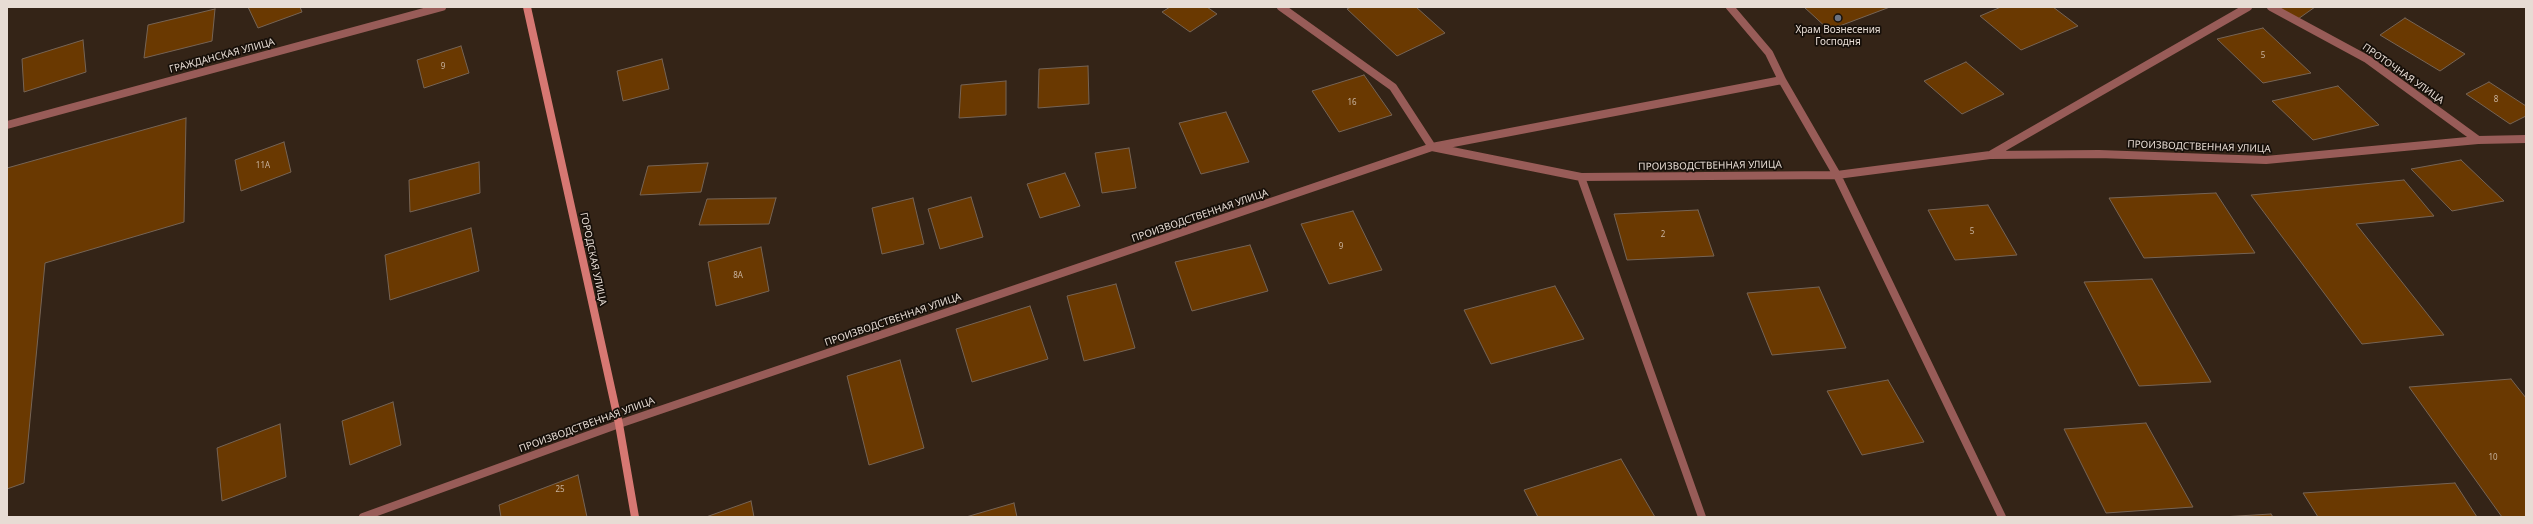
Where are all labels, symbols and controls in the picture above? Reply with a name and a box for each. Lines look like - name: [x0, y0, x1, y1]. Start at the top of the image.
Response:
- marker: Храм Вознесения Господня: [1833, 13, 1843, 23]
- place label: Храм Вознесения Господня: [1795, 24, 1881, 48]
- street label: ГРАЖДАНСКАЯ УЛИЦА: [168, 36, 276, 76]
- street label: ПРОТОЧНАЯ УЛИЦА: [2360, 41, 2446, 107]
- house number: 5: [2261, 51, 2265, 61]
- house number: 9: [441, 62, 445, 72]
- house number: 8: [2494, 95, 2498, 105]
- house number: 16: [1347, 98, 1357, 108]
- street label: ПРОИЗВОДСТВЕННАЯ УЛИЦА: [2127, 139, 2271, 155]
- street label: ПРОИЗВОДСТВЕННАЯ УЛИЦА: [1638, 159, 1782, 173]
- house number: 11А: [256, 161, 270, 171]
- street label: ПРОИЗВОДСТВЕННАЯ УЛИЦА: [1130, 187, 1270, 245]
- street label: ГОРОДСКАЯ УЛИЦА: [577, 211, 609, 307]
- house number: 5: [1970, 227, 1974, 237]
- house number: 2: [1661, 230, 1665, 240]
- house number: 9: [1339, 242, 1343, 252]
- house number: 8А: [733, 271, 743, 281]
- street label: ПРОИЗВОДСТВЕННАЯ УЛИЦА: [823, 291, 963, 349]
- street label: ПРОИЗВОДСТВЕННАЯ УЛИЦА: [518, 395, 656, 455]
- house number: 10: [2488, 453, 2498, 463]
- house number: 25: [555, 485, 565, 495]

